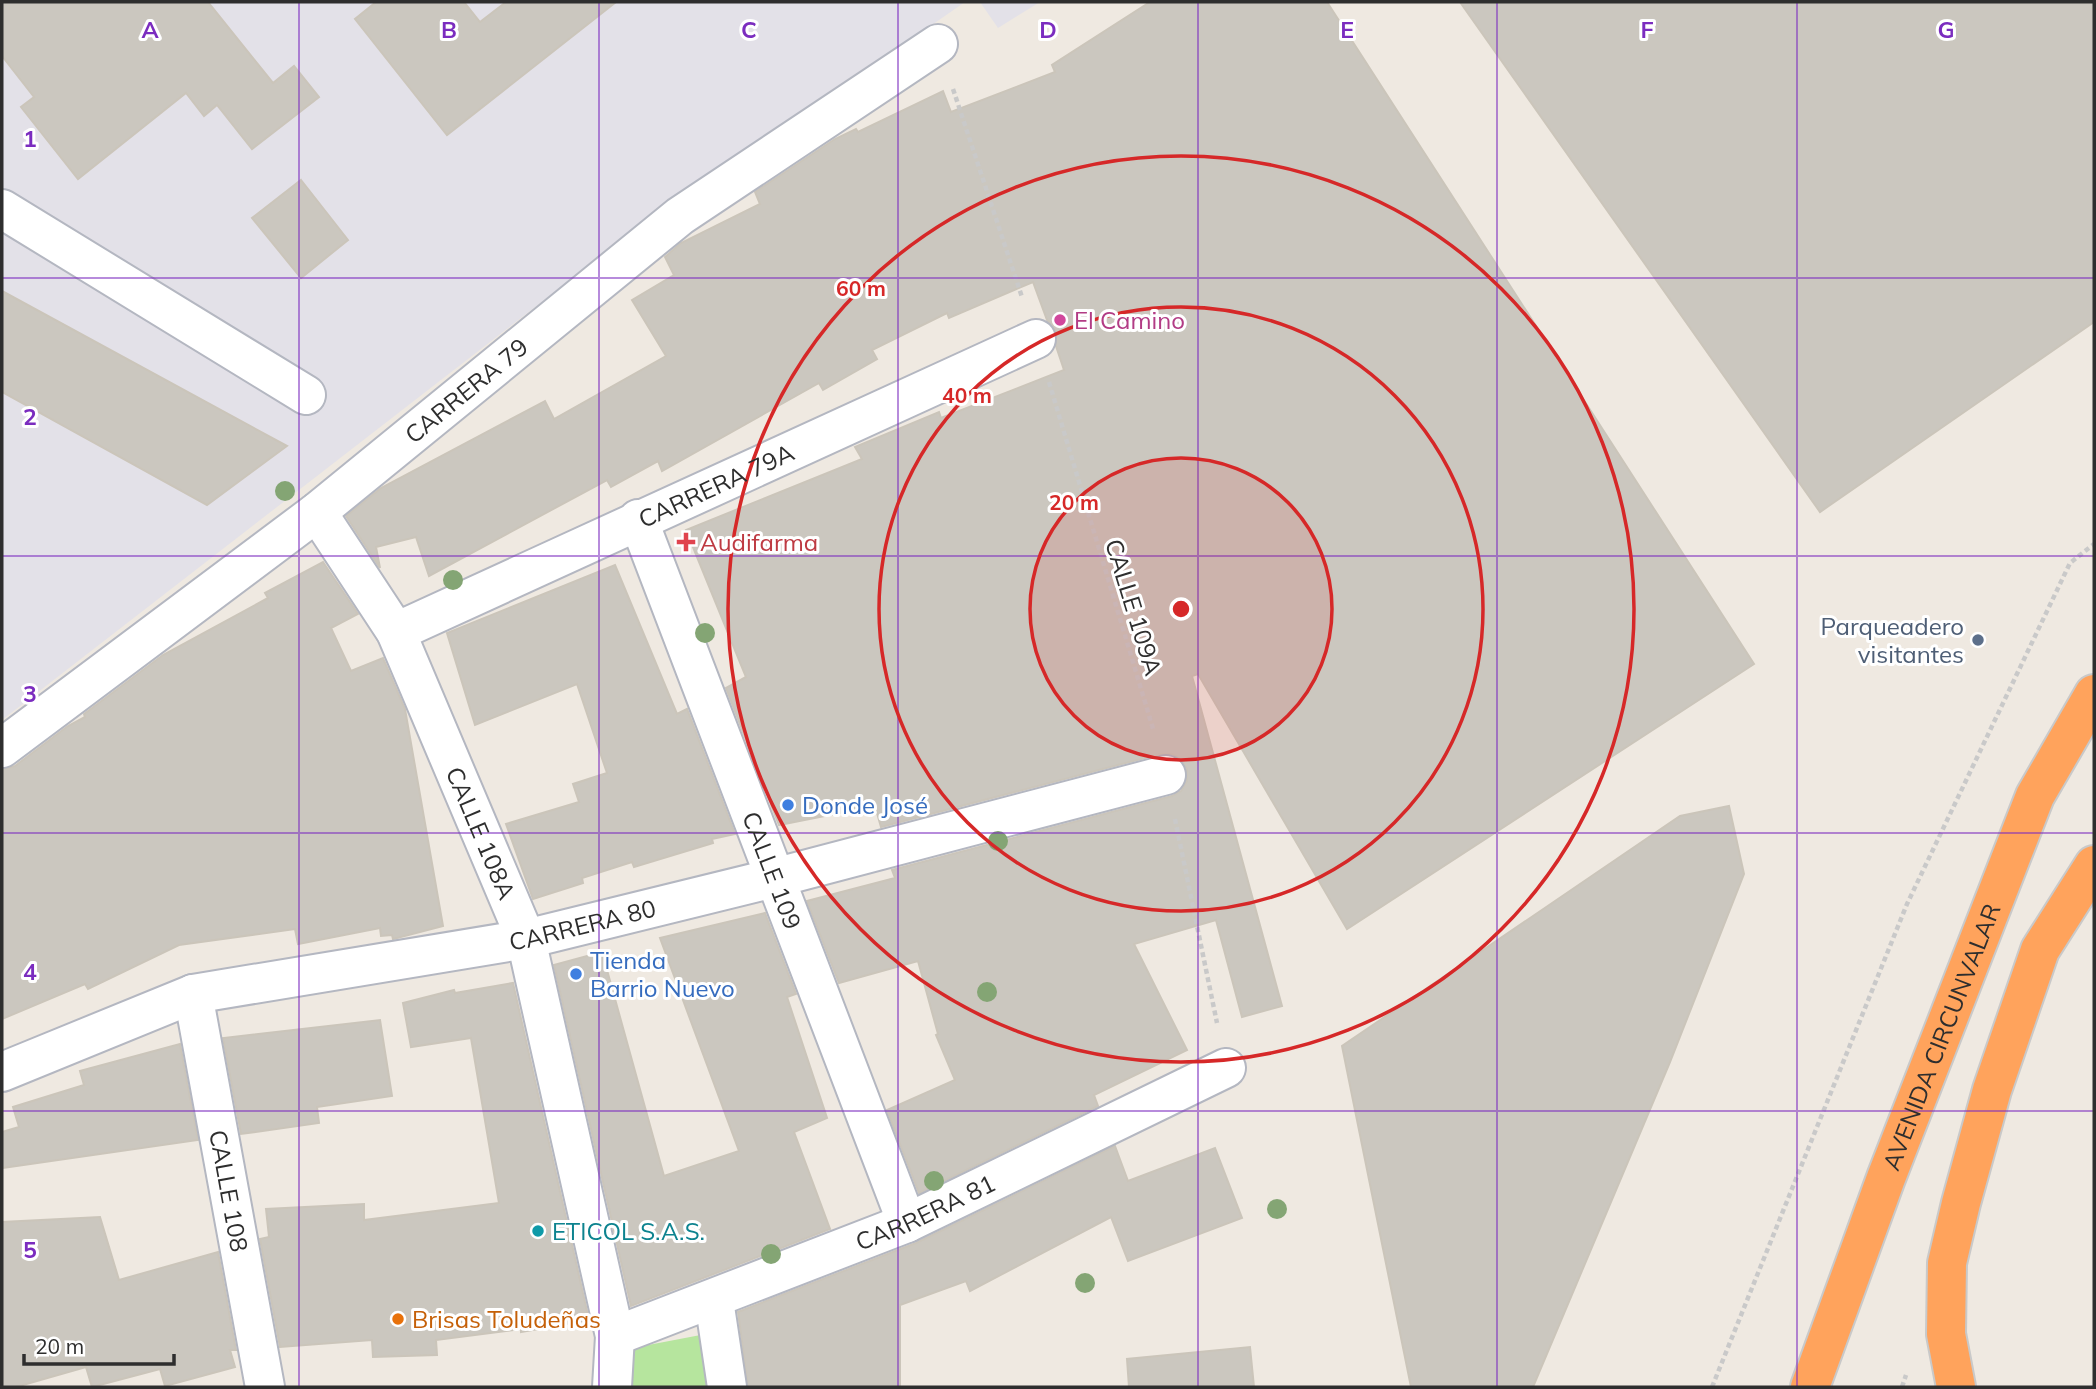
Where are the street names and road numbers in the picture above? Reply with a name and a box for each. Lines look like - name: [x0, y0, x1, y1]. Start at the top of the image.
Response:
- street label: CARRERA 79: [398, 331, 534, 449]
- street label: CARRERA 79A: [634, 437, 799, 534]
- street label: CALLE 109A: [1099, 535, 1169, 679]
- street label: CALLE 108A: [440, 762, 523, 904]
- street label: CALLE 109: [736, 807, 808, 933]
- street label: CARRERA 80: [507, 893, 659, 957]
- street label: AVENIDA CIRCUNVALAR: [1876, 899, 2007, 1174]
- street label: CALLE 108: [203, 1127, 255, 1254]
- street label: CARRERA 81: [851, 1168, 1000, 1257]

